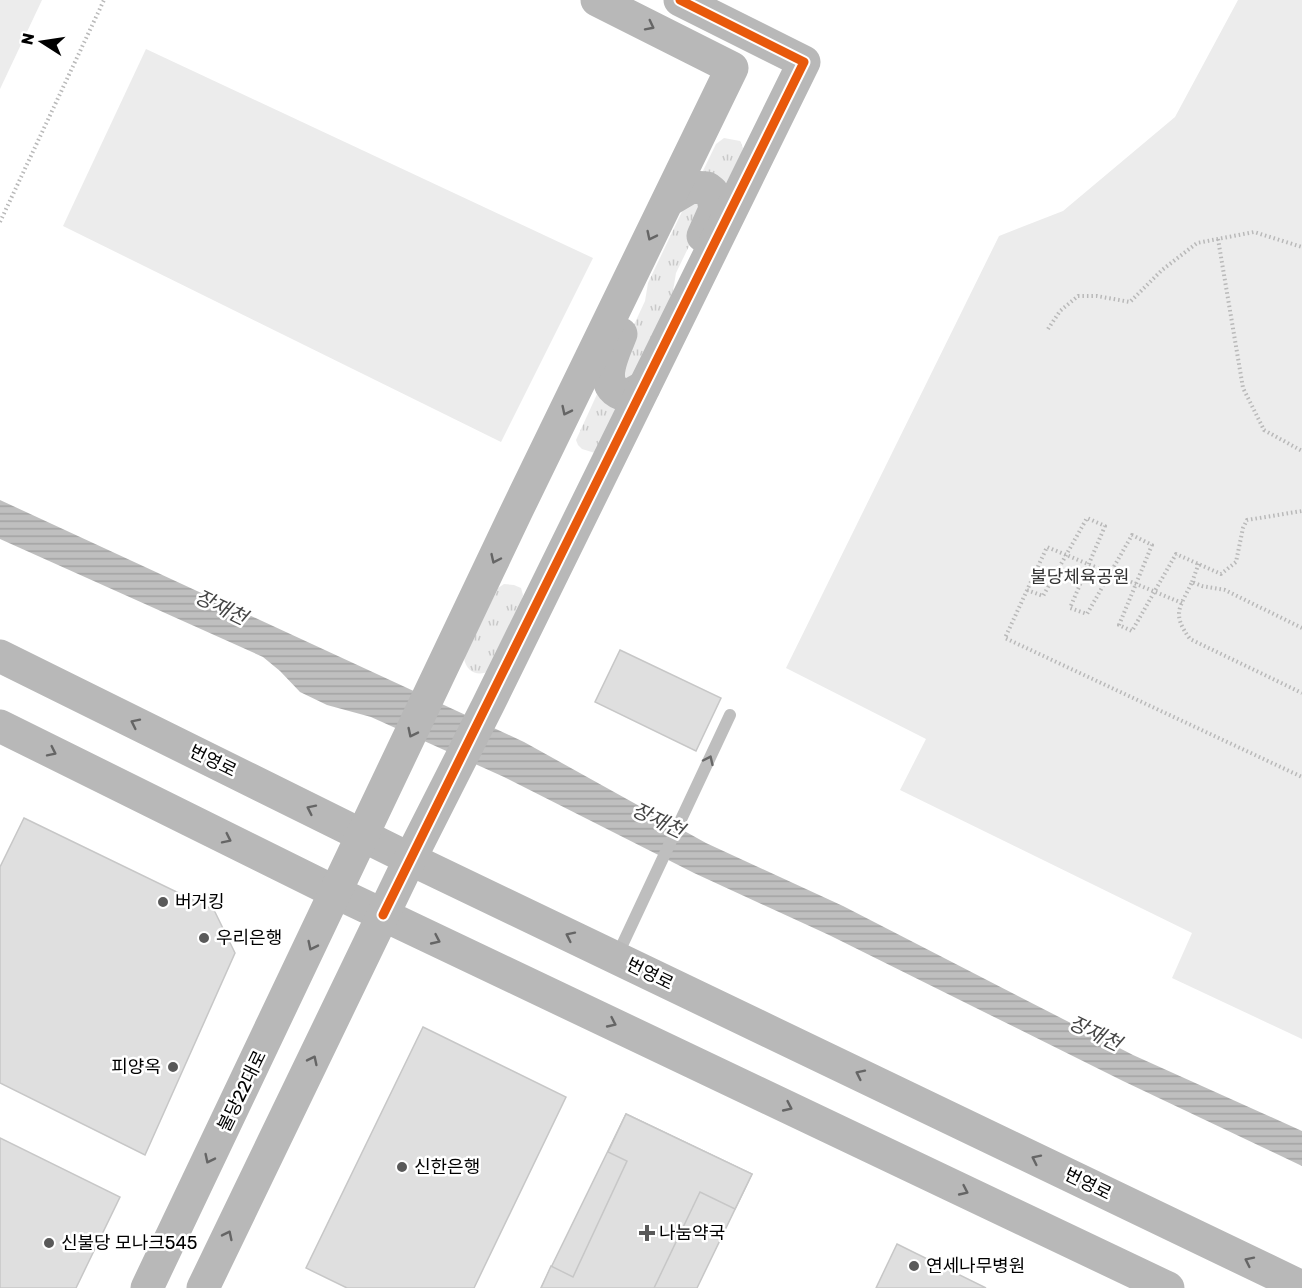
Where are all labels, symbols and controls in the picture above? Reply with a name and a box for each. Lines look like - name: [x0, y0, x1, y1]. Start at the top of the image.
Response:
- north arrow: [12, 12, 72, 72]
- one-way arrow: [643, 19, 654, 31]
- text: N: [17, 31, 38, 47]
- one-way arrow: [647, 229, 659, 240]
- one-way arrow: [561, 405, 573, 416]
- one-way arrow: [490, 552, 502, 563]
- park label: 불당체육공원: [1030, 566, 1130, 588]
- water label: 장재천: [191, 584, 253, 631]
- one-way arrow: [131, 718, 142, 730]
- one-way arrow: [407, 726, 419, 737]
- street label: 번영로: [186, 740, 240, 782]
- one-way arrow: [46, 745, 57, 756]
- one-way arrow: [701, 756, 713, 767]
- water label: 장재천: [628, 797, 690, 844]
- one-way arrow: [306, 804, 317, 816]
- one-way arrow: [221, 831, 232, 843]
- place label: 버거킹: [175, 891, 225, 913]
- marker: 버거킹: [156, 895, 170, 909]
- place label: 우리은행: [216, 927, 282, 949]
- marker: 우리은행: [197, 931, 211, 945]
- one-way arrow: [566, 931, 577, 943]
- one-way arrow: [429, 932, 440, 944]
- one-way arrow: [307, 939, 319, 950]
- street label: 번영로: [623, 953, 677, 995]
- water label: 장재천: [1065, 1010, 1127, 1057]
- one-way arrow: [605, 1016, 616, 1028]
- street label: 불당22대로: [213, 1047, 271, 1135]
- one-way arrow: [305, 1055, 317, 1066]
- place label: 피양옥: [111, 1056, 161, 1078]
- marker: 피양옥: [166, 1060, 180, 1074]
- one-way arrow: [855, 1070, 866, 1082]
- one-way arrow: [782, 1100, 793, 1112]
- one-way arrow: [204, 1153, 216, 1164]
- one-way arrow: [1031, 1154, 1042, 1166]
- place label: 신한은행: [414, 1156, 480, 1178]
- marker: 신한은행: [395, 1160, 409, 1174]
- street label: 번영로: [1061, 1163, 1115, 1205]
- one-way arrow: [958, 1183, 969, 1195]
- place label: 나눔약국: [659, 1222, 725, 1244]
- marker: 나눔약국: [640, 1226, 654, 1240]
- one-way arrow: [221, 1231, 232, 1242]
- place label: 신불당 모나크545: [61, 1232, 197, 1254]
- marker: 신불당 모나크545: [42, 1236, 56, 1250]
- place label: 연세나무병원: [926, 1255, 1025, 1277]
- one-way arrow: [1245, 1257, 1256, 1269]
- marker: 연세나무병원: [907, 1259, 921, 1273]

